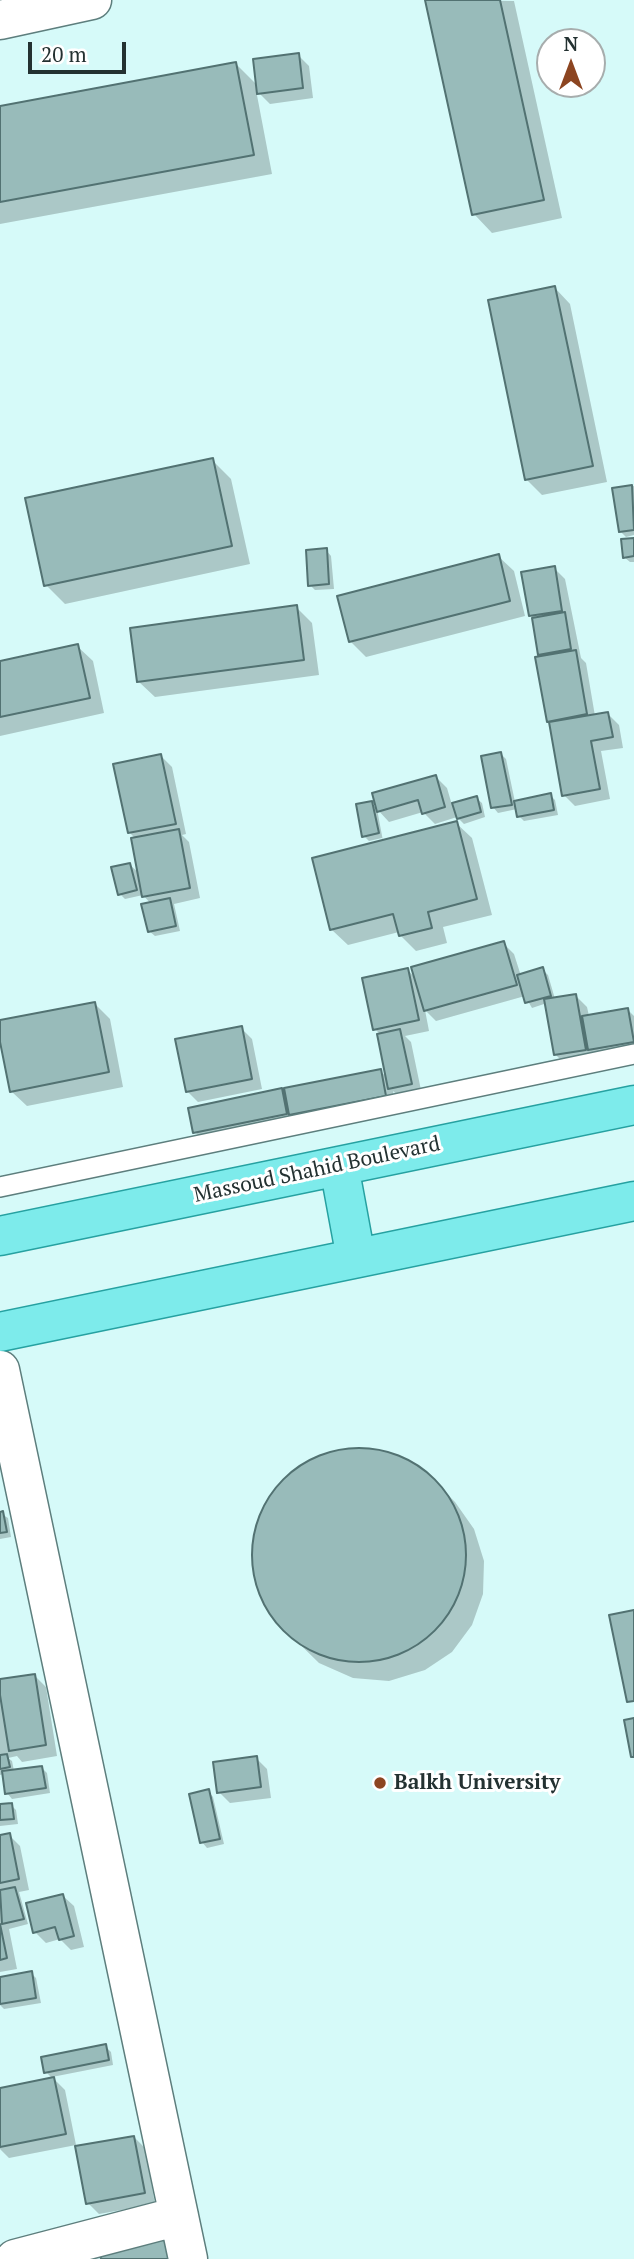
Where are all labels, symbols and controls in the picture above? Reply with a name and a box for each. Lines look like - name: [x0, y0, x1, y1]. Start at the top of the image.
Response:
- scale bar: [32, 28, 130, 72]
- north arrow: [536, 28, 606, 98]
- text: N: [564, 31, 578, 56]
- text: 20 m: [41, 40, 87, 68]
- street label: Massoud Shahid Boulevard: [192, 1132, 442, 1208]
- place label: Balkh University: [394, 1770, 560, 1796]
- marker: Balkh University: [372, 1775, 388, 1791]

